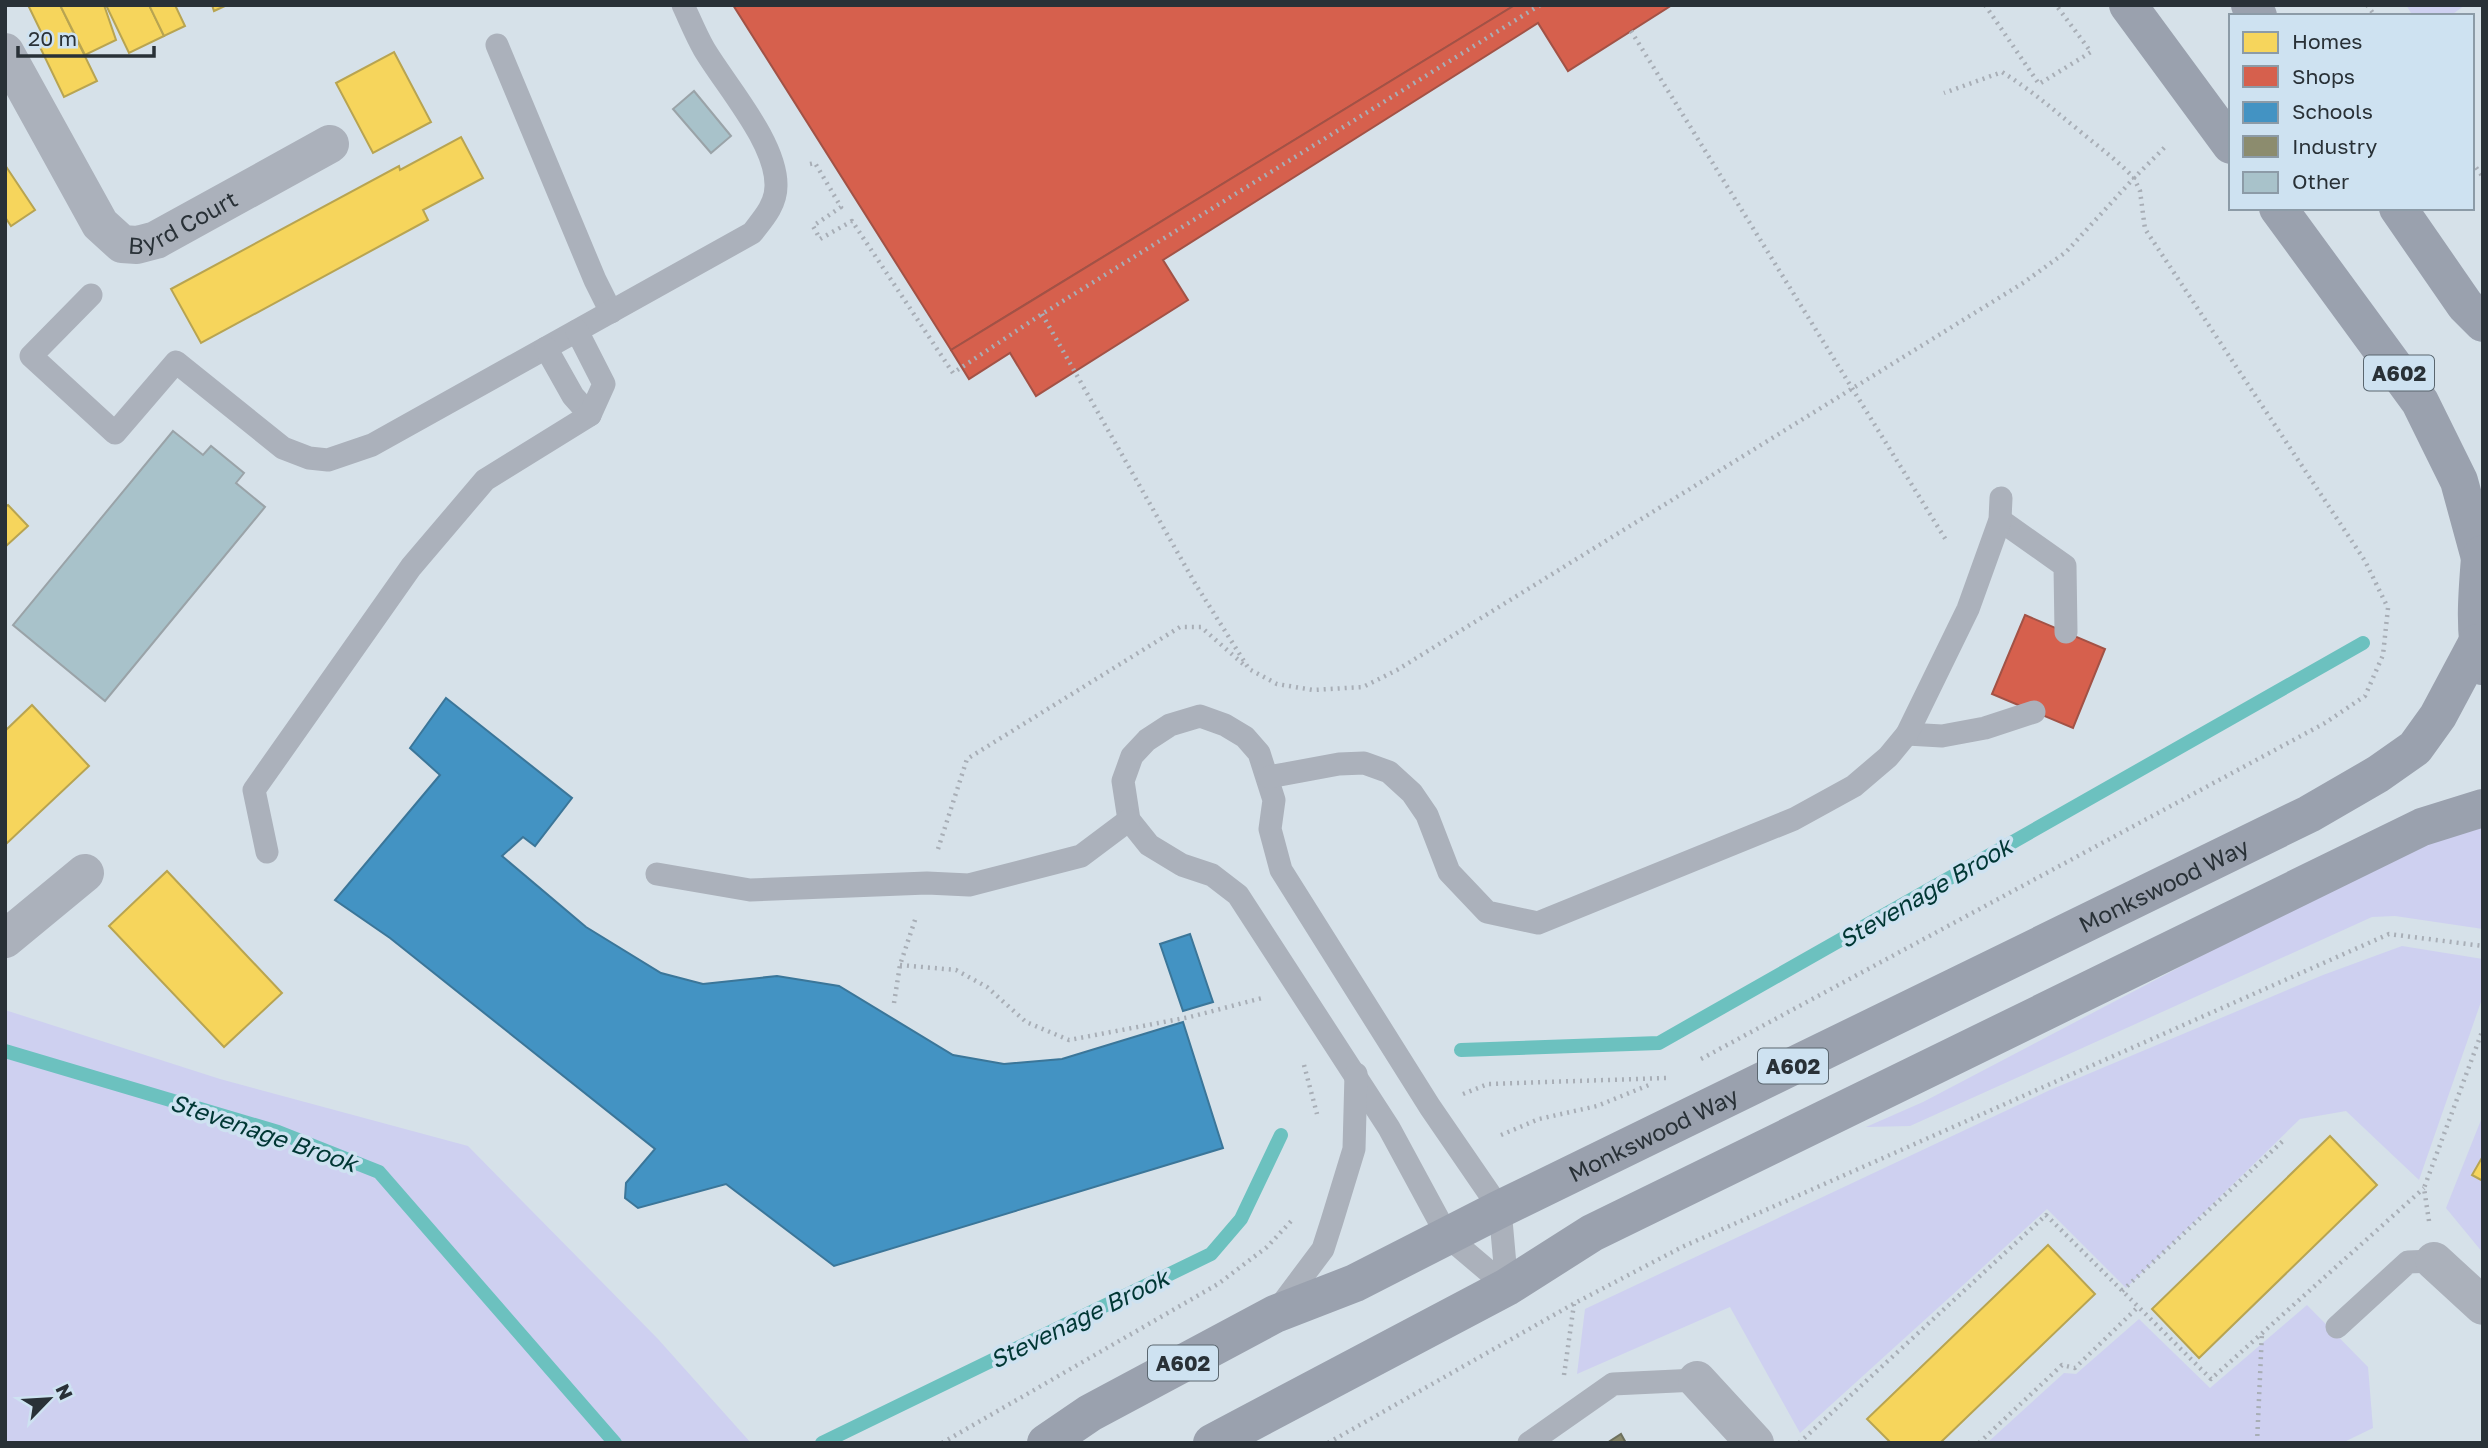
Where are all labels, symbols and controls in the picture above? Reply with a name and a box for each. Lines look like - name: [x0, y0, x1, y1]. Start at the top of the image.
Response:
- scale bar: [18, 14, 154, 58]
- legend: [2229, 14, 2474, 210]
- text: 20 m: [28, 25, 77, 51]
- text: Homes: [2292, 28, 2362, 54]
- text: Shops: [2292, 63, 2355, 89]
- text: Schools: [2292, 98, 2373, 124]
- text: Industry: [2292, 133, 2377, 159]
- text: Other: [2292, 168, 2349, 194]
- street label: Byrd Court: [127, 184, 242, 259]
- road number: A602: [2364, 356, 2434, 390]
- water label: Stevenage Brook: [1833, 829, 2019, 954]
- street label: Monkswood Way: [2074, 832, 2253, 938]
- road number: A602: [1758, 1048, 1828, 1084]
- street label: Monkswood Way: [1564, 1081, 1743, 1188]
- water label: Stevenage Brook: [167, 1086, 363, 1179]
- water label: Stevenage Brook: [985, 1261, 1176, 1375]
- road number: A602: [1148, 1346, 1218, 1380]
- north arrow: [14, 1364, 84, 1434]
- text: N: [51, 1380, 78, 1403]

